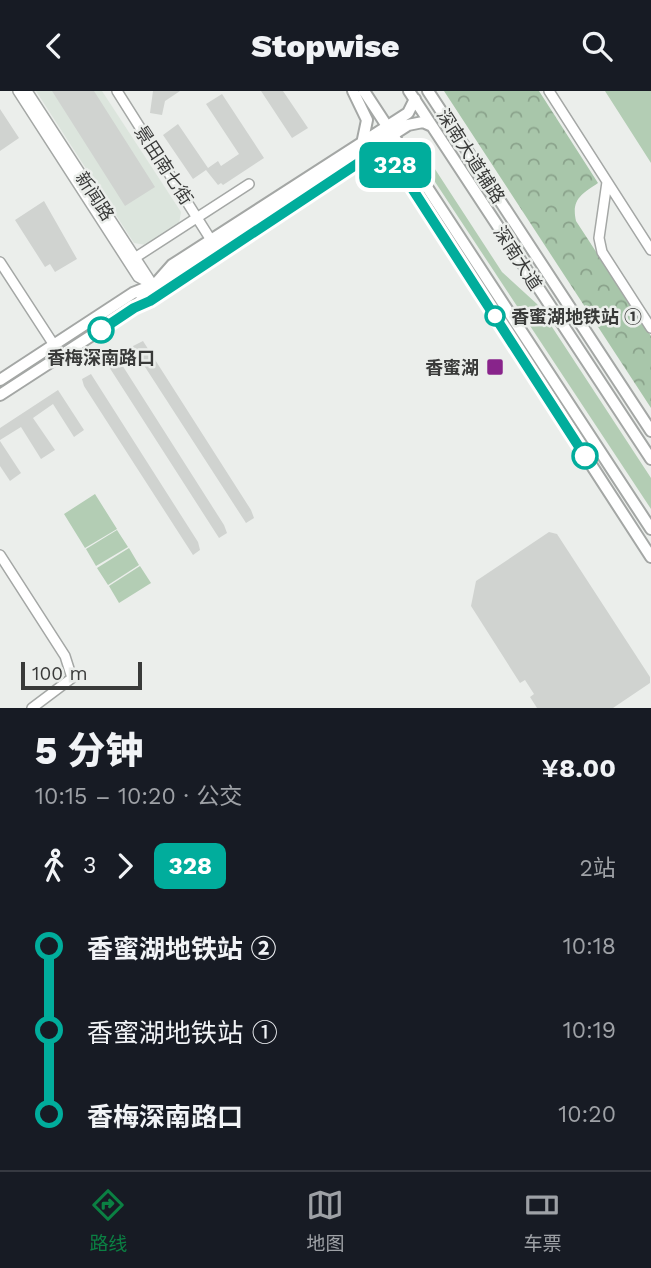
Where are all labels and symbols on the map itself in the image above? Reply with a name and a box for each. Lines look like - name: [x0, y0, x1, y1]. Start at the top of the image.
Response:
- street label: 深南大道辅路: [433, 105, 509, 207]
- street label: 景田南七街: [131, 122, 197, 208]
- line badge: 328: [355, 142, 435, 188]
- street label: 新闻路: [71, 168, 119, 224]
- street label: 深南大道: [490, 222, 546, 294]
- marker: 香蜜湖地铁站 ①: [485, 306, 505, 326]
- place label: 香蜜湖地铁站 ①: [511, 306, 642, 327]
- marker: 香梅深南路口: [88, 317, 114, 343]
- place label: 香梅深南路口: [47, 347, 155, 368]
- place label: 香蜜湖: [425, 357, 479, 378]
- marker: 香蜜湖: [485, 357, 505, 377]
- unlabelled marker: [572, 443, 598, 469]
- scale bar: [21, 659, 142, 691]

